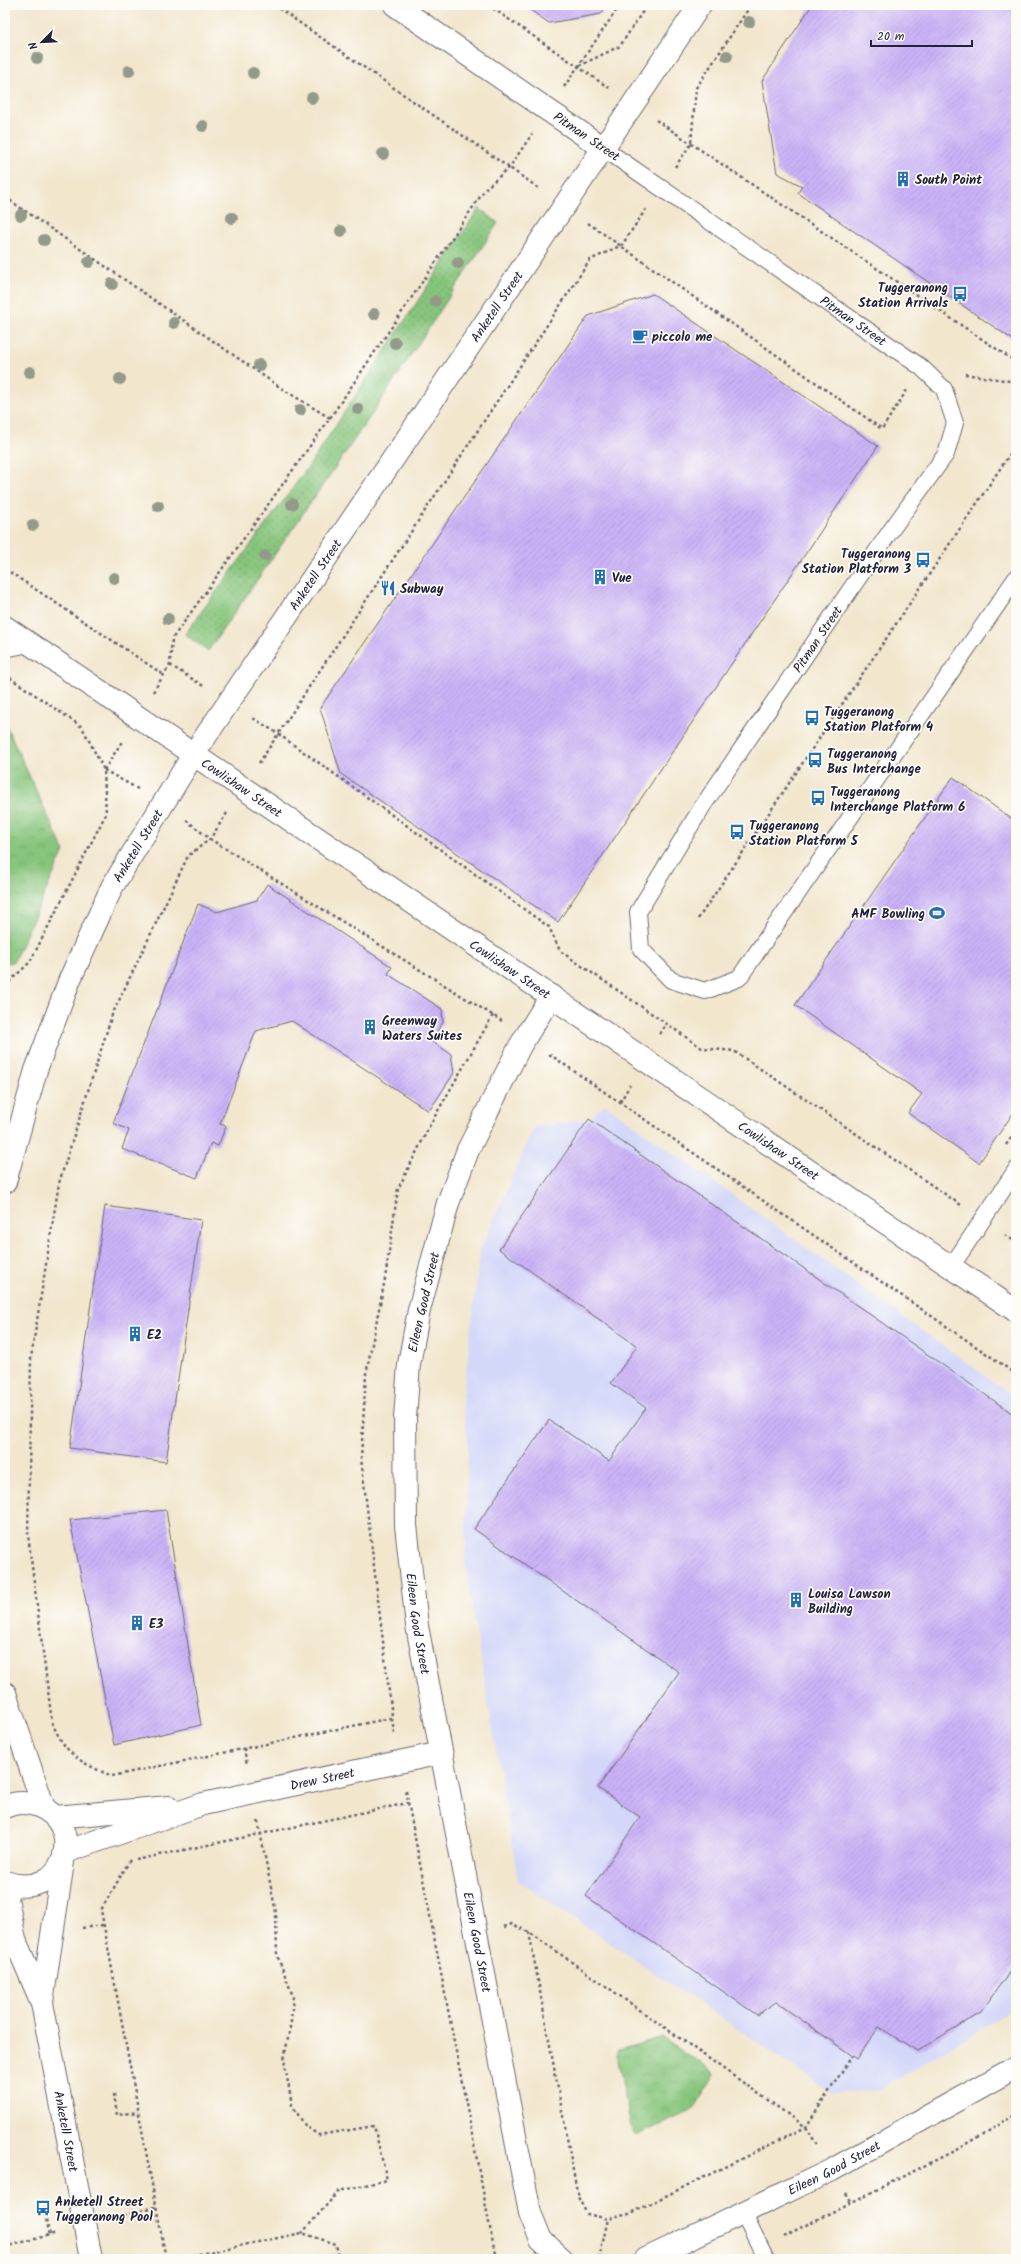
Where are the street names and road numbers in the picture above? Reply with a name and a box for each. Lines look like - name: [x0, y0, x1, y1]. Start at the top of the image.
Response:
- street label: Pitman Street: [548, 107, 625, 168]
- street label: Anketell Street: [466, 266, 530, 347]
- street label: Pitman Street: [815, 291, 891, 353]
- street label: Anketell Street: [284, 535, 348, 616]
- street label: Pitman Street: [788, 601, 849, 678]
- street label: Cowlishaw Street: [196, 753, 287, 824]
- street label: Anketell Street: [108, 805, 170, 887]
- street label: Cowlishaw Street: [464, 935, 555, 1006]
- street label: Cowlishaw Street: [733, 1116, 823, 1187]
- street label: Eileen Good Street: [403, 1249, 446, 1354]
- street label: Eileen Good Street: [399, 1572, 435, 1677]
- street label: Drew Street: [288, 1763, 358, 1797]
- street label: Eileen Good Street: [456, 1890, 496, 1995]
- street label: Anketell Street: [47, 2089, 83, 2175]
- street label: Eileen Good Street: [785, 2135, 886, 2202]

